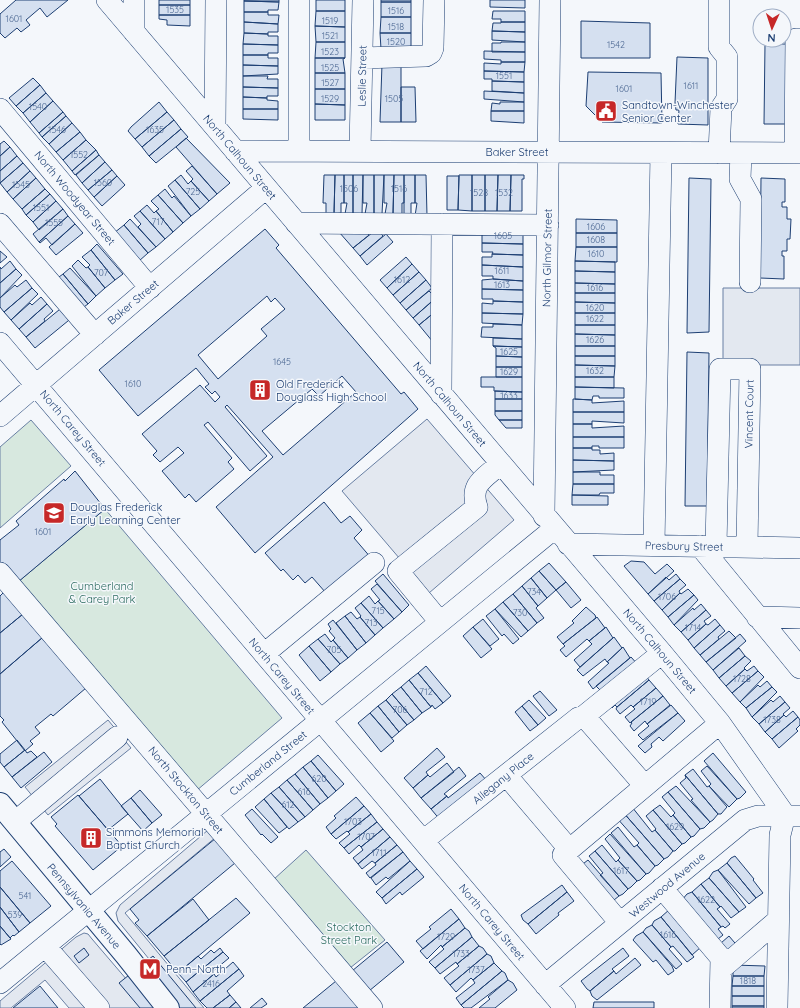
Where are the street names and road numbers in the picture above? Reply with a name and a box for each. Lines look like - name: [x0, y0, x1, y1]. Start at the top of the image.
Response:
- street label: Leslie Street: [354, 45, 370, 107]
- street label: North Calhoun Street: [200, 112, 280, 203]
- street label: Baker Street: [486, 145, 549, 159]
- street label: North Woodyear Street: [31, 148, 119, 248]
- street label: North Gilmor Street: [539, 208, 555, 307]
- street label: Baker Street: [104, 276, 162, 328]
- street label: North Calhoun Street: [410, 359, 490, 450]
- street label: Vincent Court: [741, 379, 757, 449]
- street label: North Carey Street: [37, 387, 109, 469]
- street label: Presbury Street: [645, 538, 724, 554]
- street label: North Calhoun Street: [620, 606, 700, 697]
- street label: North Carey Street: [246, 635, 318, 717]
- street label: Cumberland Street: [226, 727, 310, 799]
- street label: North Stockton Street: [145, 743, 227, 837]
- street label: Allegany Place: [469, 749, 537, 807]
- street label: Westwood Avenue: [626, 849, 708, 921]
- street label: Pennsylvania Avenue: [44, 860, 124, 952]
- street label: North Carey Street: [456, 881, 528, 963]

